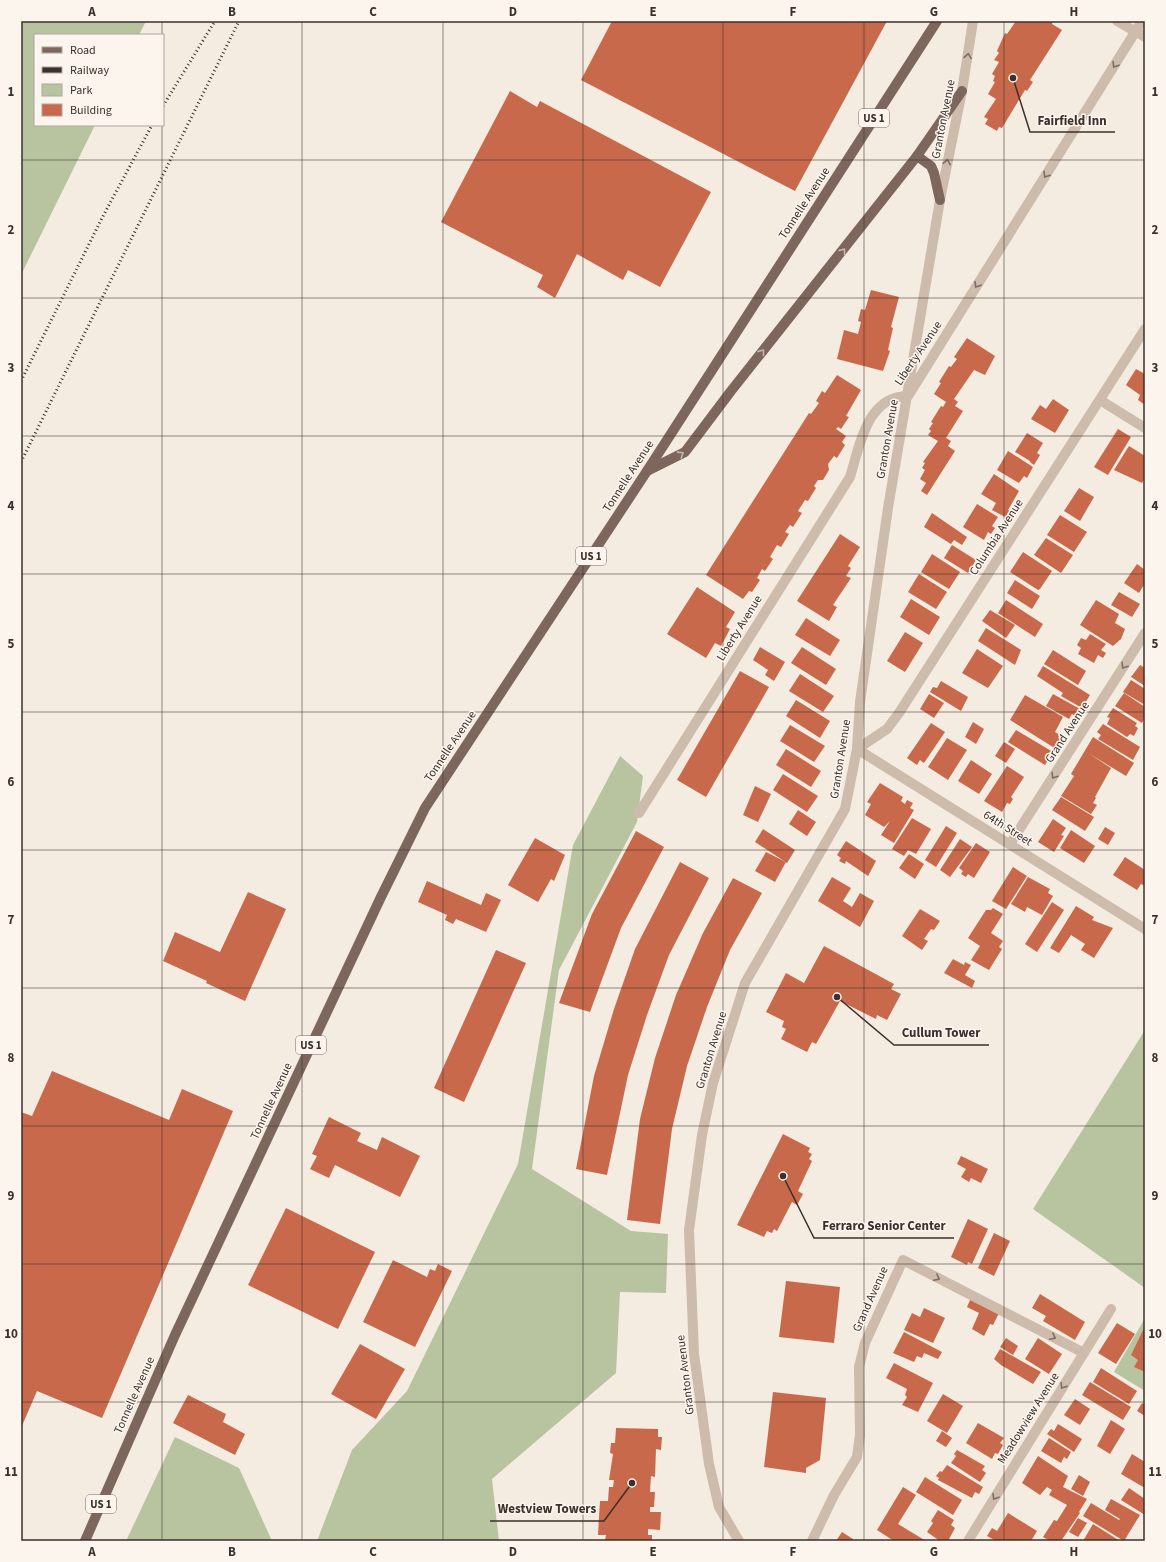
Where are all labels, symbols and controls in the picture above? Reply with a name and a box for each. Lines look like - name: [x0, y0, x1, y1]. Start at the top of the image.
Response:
- text: A: [87, 3, 96, 21]
- text: B: [228, 3, 236, 21]
- text: C: [369, 3, 377, 21]
- text: D: [509, 3, 517, 21]
- text: E: [649, 3, 657, 21]
- text: F: [790, 3, 797, 21]
- text: G: [930, 3, 938, 21]
- text: H: [1070, 3, 1078, 21]
- legend: [34, 34, 164, 126]
- text: Road: [70, 42, 96, 59]
- one-way arrow: [963, 53, 971, 59]
- one-way arrow: [1112, 61, 1120, 68]
- text: Railway: [70, 62, 109, 79]
- street label: Granton Avenue: [927, 78, 959, 160]
- text: Park: [70, 82, 92, 99]
- text: 1: [8, 83, 15, 101]
- text: 1: [1152, 83, 1159, 101]
- text: Building: [70, 102, 112, 119]
- callout: Fairfield Inn: [1030, 107, 1115, 132]
- road number: US 1: [859, 109, 889, 127]
- text: Fairfield Inn: [1037, 112, 1107, 130]
- one-way arrow: [943, 159, 951, 165]
- street label: Tonnelle Avenue: [775, 164, 834, 243]
- one-way arrow: [1043, 171, 1051, 178]
- text: 2: [8, 221, 15, 239]
- text: 2: [1152, 221, 1159, 239]
- one-way arrow: [838, 248, 845, 255]
- one-way arrow: [974, 281, 982, 288]
- street label: Liberty Avenue: [891, 318, 946, 389]
- one-way arrow: [758, 350, 765, 357]
- text: 3: [8, 359, 15, 377]
- text: 3: [1152, 359, 1159, 377]
- street label: Granton Avenue: [872, 398, 903, 480]
- street label: Tonnelle Avenue: [599, 437, 658, 516]
- one-way arrow: [677, 451, 684, 458]
- street label: Columbia Avenue: [965, 496, 1028, 579]
- text: 4: [8, 497, 15, 515]
- text: 4: [1152, 497, 1159, 515]
- road number: US 1: [576, 547, 606, 565]
- street label: Liberty Avenue: [712, 592, 766, 664]
- text: 5: [8, 635, 15, 653]
- text: 5: [1152, 635, 1159, 653]
- one-way arrow: [1121, 662, 1129, 669]
- street label: Grand Avenue: [1041, 698, 1094, 766]
- street label: Tonnelle Avenue: [420, 707, 481, 785]
- street label: Granton Avenue: [826, 718, 855, 800]
- one-way arrow: [1051, 772, 1059, 779]
- text: 6: [8, 773, 15, 791]
- text: 6: [1152, 773, 1159, 791]
- street label: 64th Street: [980, 807, 1036, 850]
- text: 7: [8, 911, 15, 929]
- text: 7: [1152, 911, 1159, 929]
- street label: Granton Avenue: [692, 1009, 731, 1091]
- callout: Cullum Tower: [894, 1020, 989, 1045]
- text: Cullum Tower: [902, 1024, 981, 1042]
- road number: US 1: [296, 1036, 326, 1054]
- text: 8: [8, 1049, 15, 1067]
- text: 8: [1152, 1049, 1159, 1067]
- street label: Tonnelle Avenue: [246, 1060, 297, 1142]
- text: 9: [8, 1187, 15, 1205]
- text: 9: [1152, 1187, 1159, 1205]
- callout: Ferraro Senior Center: [814, 1213, 954, 1238]
- text: Ferraro Senior Center: [822, 1217, 946, 1235]
- street label: Grand Avenue: [848, 1264, 892, 1335]
- one-way arrow: [933, 1273, 941, 1281]
- text: 10: [4, 1325, 18, 1343]
- text: 10: [1148, 1325, 1162, 1343]
- one-way arrow: [1049, 1332, 1056, 1340]
- street label: Granton Avenue: [672, 1334, 699, 1416]
- street label: Tonnelle Avenue: [110, 1354, 159, 1436]
- street label: Meadowview Avenue: [993, 1369, 1063, 1467]
- one-way arrow: [1061, 1382, 1068, 1389]
- text: 11: [4, 1463, 18, 1481]
- text: 11: [1148, 1463, 1162, 1481]
- one-way arrow: [993, 1492, 1000, 1499]
- road number: US 1: [86, 1495, 116, 1513]
- callout: Westview Towers: [490, 1496, 604, 1521]
- text: Westview Towers: [498, 1500, 596, 1518]
- text: A: [87, 1543, 96, 1561]
- text: B: [228, 1543, 236, 1561]
- text: C: [369, 1543, 377, 1561]
- text: D: [509, 1543, 517, 1561]
- text: E: [649, 1543, 657, 1561]
- text: F: [790, 1543, 797, 1561]
- text: G: [930, 1543, 938, 1561]
- text: H: [1070, 1543, 1078, 1561]

